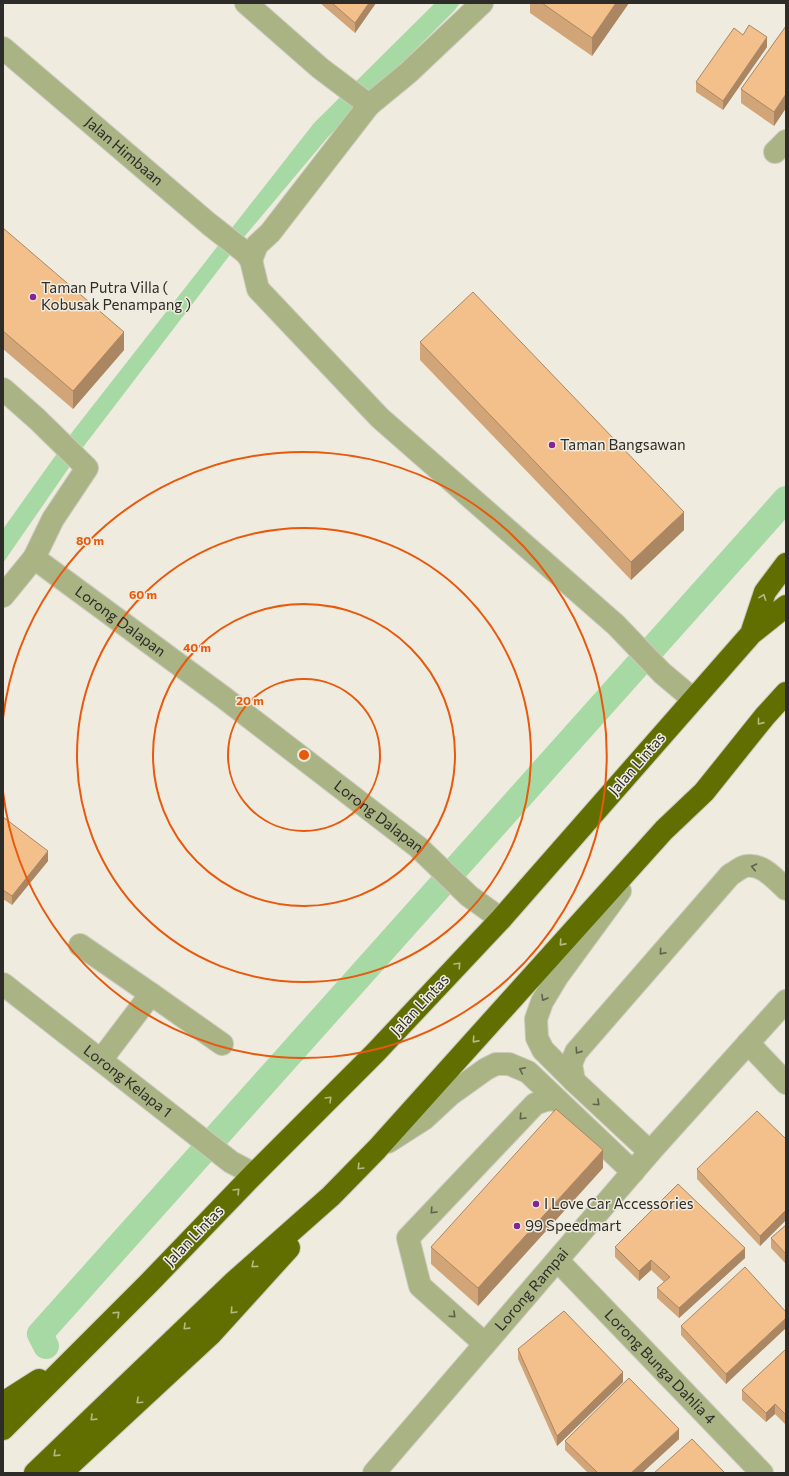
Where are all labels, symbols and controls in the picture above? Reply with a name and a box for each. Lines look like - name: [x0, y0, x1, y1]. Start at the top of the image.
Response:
- street label: Jalan Himbaan: [82, 112, 167, 189]
- place label: Taman Putra Villa ( Kobusak Penampang ): [41, 278, 191, 313]
- marker: Taman Putra Villa ( Kobusak Penampang ): [28, 292, 38, 302]
- place label: Taman Bangsawan: [560, 435, 686, 453]
- marker: Taman Bangsawan: [547, 440, 557, 450]
- text: 80 m: [76, 533, 104, 547]
- street label: Lorong Dalapan: [72, 581, 170, 660]
- text: 60 m: [129, 587, 157, 601]
- one-way arrow: [759, 594, 767, 601]
- text: 40 m: [183, 640, 211, 654]
- text: 20 m: [236, 693, 264, 707]
- one-way arrow: [758, 717, 765, 724]
- street label: Jalan Lintas: [604, 728, 668, 798]
- centre of rings: [297, 748, 311, 762]
- street label: Lorong Dalapan: [331, 776, 427, 856]
- one-way arrow: [751, 864, 758, 872]
- one-way arrow: [560, 939, 567, 946]
- one-way arrow: [660, 947, 667, 955]
- one-way arrow: [453, 962, 461, 970]
- street label: Jalan Lintas: [386, 970, 452, 1039]
- one-way arrow: [542, 994, 549, 1001]
- one-way arrow: [473, 1035, 480, 1043]
- street label: Lorong Kelapa 1: [80, 1040, 176, 1120]
- one-way arrow: [576, 1046, 583, 1053]
- one-way arrow: [519, 1067, 527, 1075]
- one-way arrow: [324, 1096, 332, 1104]
- one-way arrow: [592, 1098, 599, 1105]
- one-way arrow: [519, 1112, 527, 1120]
- one-way arrow: [357, 1162, 364, 1170]
- one-way arrow: [233, 1188, 240, 1196]
- place label: I Love Car Accessories: [544, 1194, 694, 1212]
- marker: I Love Car Accessories: [531, 1199, 541, 1209]
- street label: Jalan Lintas: [160, 1201, 227, 1269]
- one-way arrow: [430, 1206, 437, 1214]
- place label: 99 Speedmart: [525, 1216, 621, 1234]
- marker: 99 Speedmart: [512, 1221, 522, 1231]
- street label: Lorong Rampai: [490, 1244, 572, 1334]
- one-way arrow: [251, 1260, 258, 1267]
- street label: Lorong Bunga Dahlia 4: [601, 1305, 720, 1427]
- one-way arrow: [230, 1306, 237, 1313]
- one-way arrow: [448, 1310, 456, 1318]
- one-way arrow: [112, 1311, 120, 1319]
- one-way arrow: [183, 1323, 191, 1330]
- one-way arrow: [136, 1396, 144, 1404]
- one-way arrow: [90, 1413, 98, 1421]
- one-way arrow: [53, 1449, 60, 1456]

